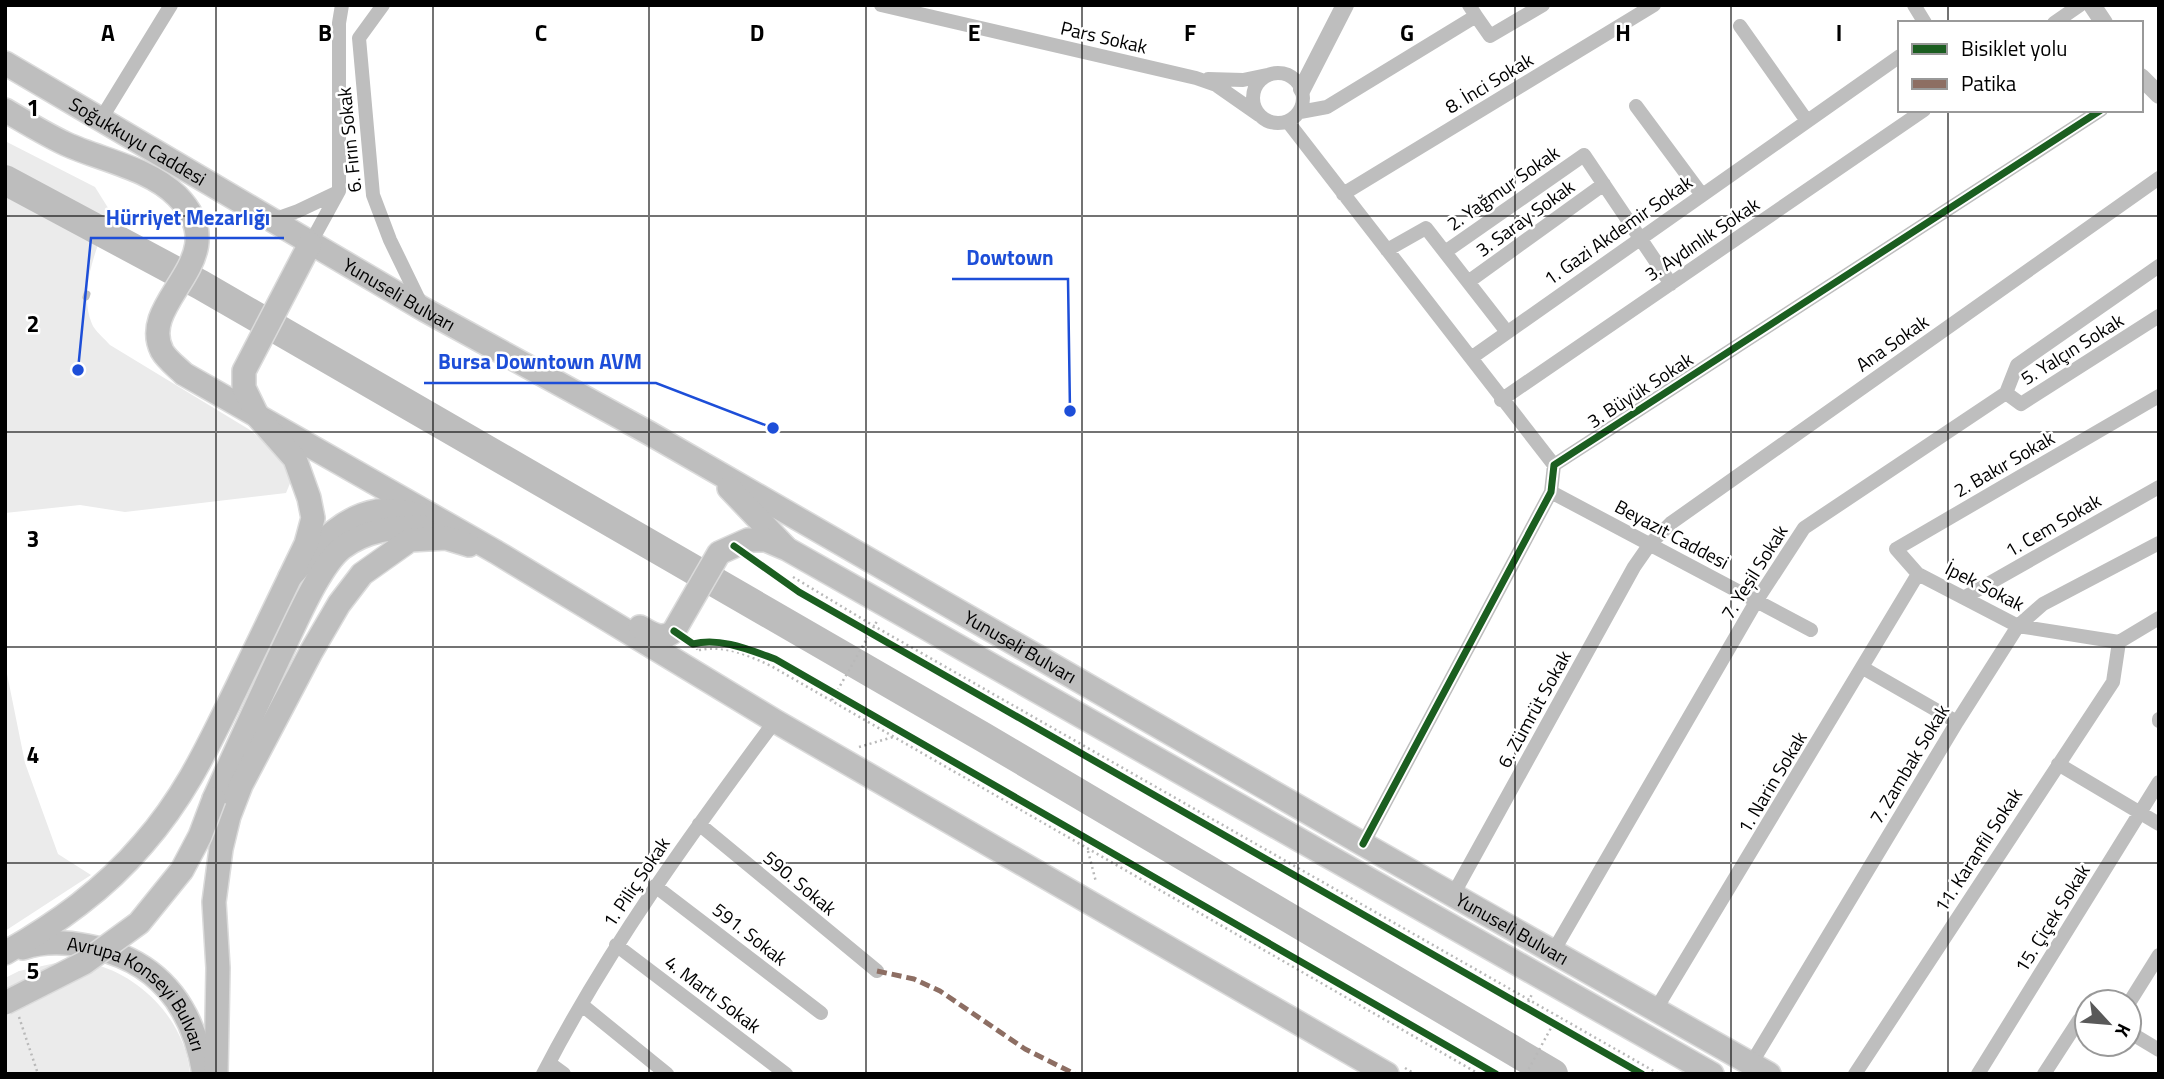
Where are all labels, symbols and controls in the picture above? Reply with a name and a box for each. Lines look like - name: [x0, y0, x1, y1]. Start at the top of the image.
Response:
- street label: Pars Sokak: [1058, 12, 1150, 61]
- text: A: [101, 15, 115, 50]
- text: B: [318, 15, 332, 50]
- text: C: [535, 15, 547, 50]
- text: D: [750, 15, 764, 50]
- text: E: [968, 15, 980, 50]
- text: F: [1184, 15, 1196, 50]
- text: G: [1400, 15, 1414, 50]
- text: H: [1615, 15, 1631, 50]
- text: I: [1836, 15, 1842, 50]
- legend: [1898, 21, 2143, 112]
- text: Bisiklet yolu: [1961, 32, 2067, 64]
- street label: 8. İnci Sokak: [1439, 45, 1538, 120]
- text: Patika: [1961, 67, 2017, 99]
- street label: 6. Fırın Sokak: [329, 86, 368, 194]
- street label: Soğukkuyu Caddesi: [64, 89, 212, 192]
- text: 1: [27, 90, 39, 125]
- street label: 2. Yağmur Sokak: [1440, 138, 1565, 237]
- street label: 1. Gazi Akdemir Sokak: [1537, 167, 1698, 292]
- street label: 3. Saray Sokak: [1469, 172, 1580, 263]
- street label: 3. Aydınlık Sokak: [1638, 189, 1765, 288]
- callout: Hürriyet Mezarlığı: [91, 196, 284, 238]
- text: Hürriyet Mezarlığı: [106, 201, 270, 233]
- callout: Dowtown: [952, 237, 1068, 279]
- text: Dowtown: [966, 241, 1054, 273]
- street label: Yunuseli Bulvarı: [337, 250, 461, 338]
- street label: 5. Yalçın Sokak: [2015, 305, 2129, 392]
- text: 2: [27, 306, 39, 341]
- street label: Ana Sokak: [1849, 307, 1934, 378]
- callout: Bursa Downtown AVM: [424, 341, 656, 383]
- street label: 3. Büyük Sokak: [1581, 344, 1698, 435]
- text: Bursa Downtown AVM: [438, 345, 642, 377]
- street label: 2. Bakır Sokak: [1948, 423, 2060, 504]
- street label: 1. Cem Sokak: [1999, 485, 2106, 564]
- street label: Beyazıt Caddesi: [1610, 491, 1735, 576]
- street label: 7. Yeşil Sokak: [1713, 519, 1794, 625]
- text: 3: [27, 521, 39, 556]
- street label: İpek Sokak: [1941, 553, 2030, 618]
- street label: Yunuseli Bulvarı: [958, 602, 1082, 690]
- street label: 6. Zümrüt Sokak: [1489, 645, 1578, 773]
- street label: 7. Zambak Sokak: [1861, 698, 1956, 829]
- street label: 1. Narin Sokak: [1730, 725, 1813, 838]
- text: 4: [27, 737, 39, 772]
- street label: 11. Karanfil Sokak: [1926, 782, 2029, 918]
- street label: 1. Piliç Sokak: [595, 831, 677, 933]
- street label: 590. Sokak: [757, 843, 843, 922]
- street label: 15. Çiçek Sokak: [2007, 858, 2096, 978]
- street label: Yunuseli Bulvarı: [1450, 884, 1574, 972]
- street label: 591. Sokak: [707, 895, 794, 972]
- street label: Avrupa Konseyi Bulvarı: [66, 928, 213, 1054]
- street label: 4. Martı Sokak: [659, 948, 768, 1039]
- text: 5: [27, 953, 39, 988]
- north arrow: [2073, 988, 2143, 1058]
- text: K: [2108, 1019, 2139, 1042]

